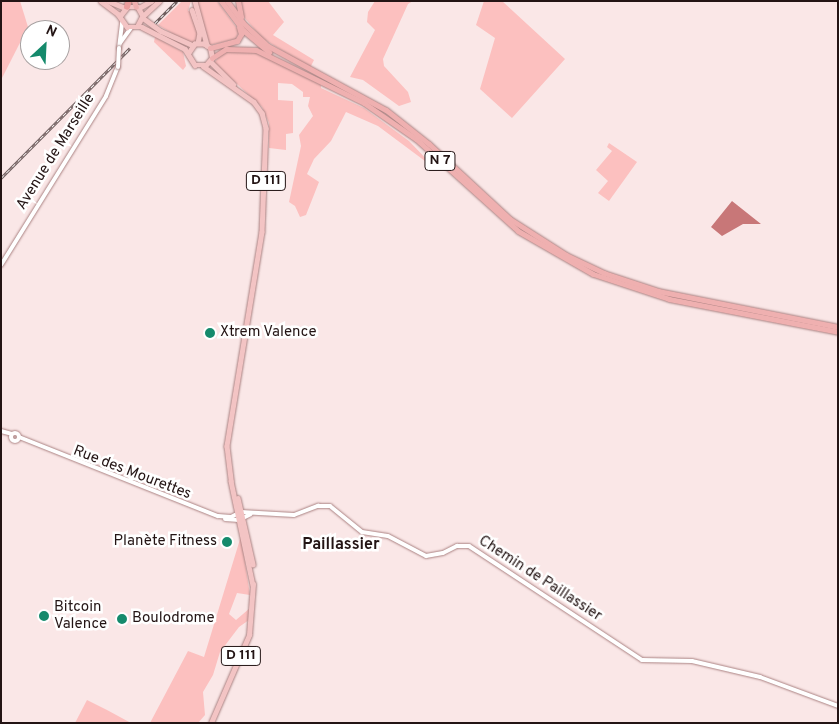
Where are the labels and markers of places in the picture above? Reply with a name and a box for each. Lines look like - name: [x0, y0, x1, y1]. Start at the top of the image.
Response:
- place label: Xtrem Valence: [220, 324, 317, 342]
- marker: Xtrem Valence: [204, 327, 216, 339]
- place label: Planète Fitness: [114, 533, 217, 551]
- marker: Planète Fitness: [221, 536, 233, 548]
- place label: Bitcoin Valence: [54, 598, 107, 633]
- marker: Bitcoin Valence: [38, 610, 50, 622]
- place label: Boulodrome: [132, 610, 215, 628]
- marker: Boulodrome: [116, 613, 128, 625]

